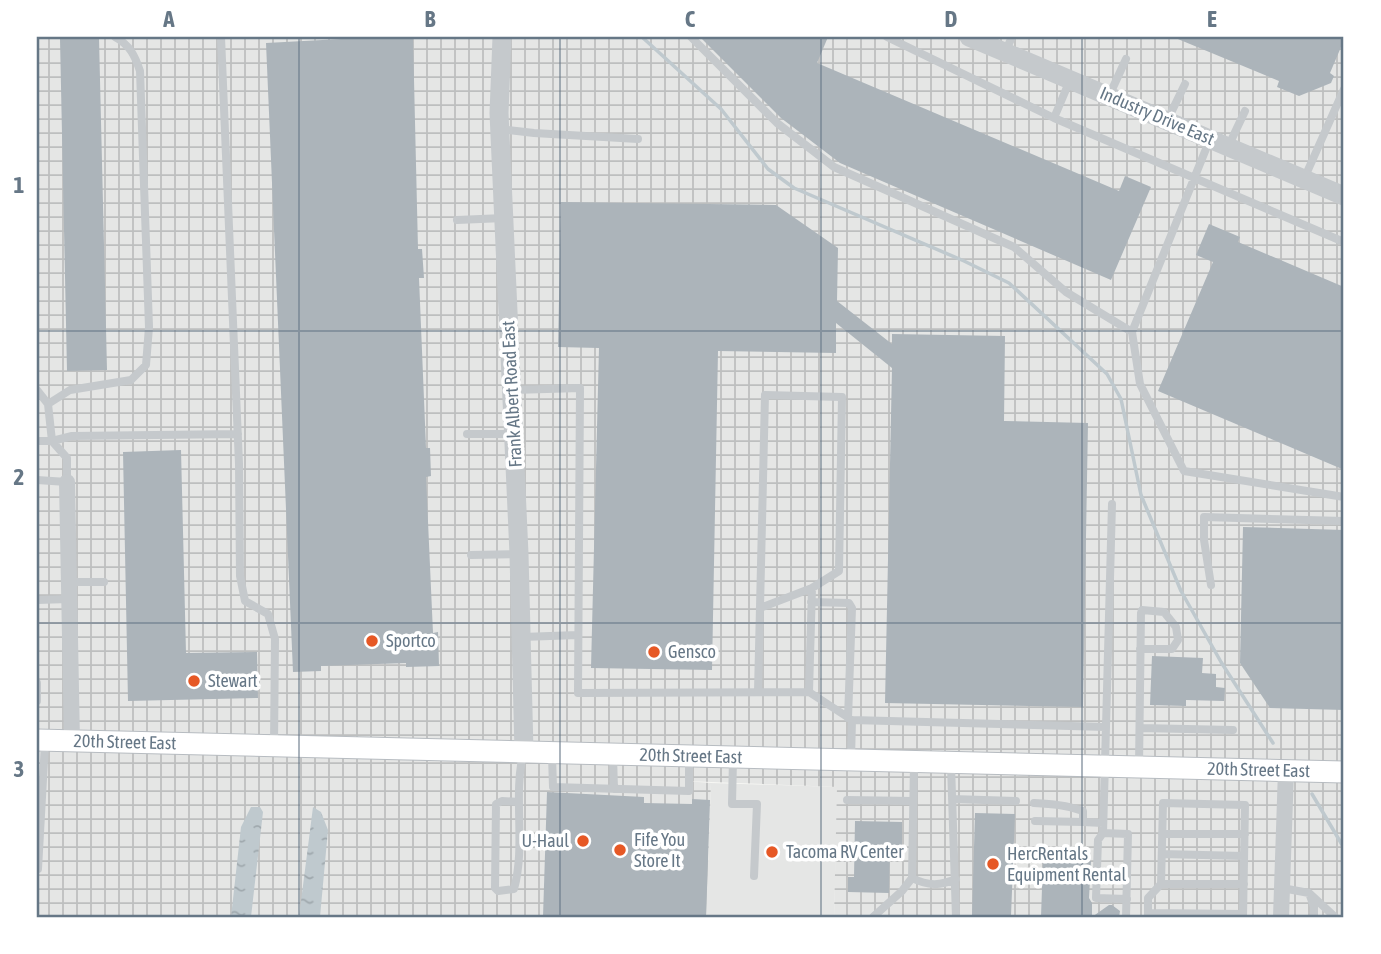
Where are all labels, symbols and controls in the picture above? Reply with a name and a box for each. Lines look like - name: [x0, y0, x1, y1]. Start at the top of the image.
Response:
- text: A: [162, 6, 175, 32]
- text: B: [425, 6, 436, 32]
- text: C: [685, 6, 696, 32]
- text: D: [945, 6, 958, 32]
- text: E: [1207, 6, 1217, 32]
- street label: Industry Drive East: [1097, 82, 1218, 149]
- text: 1: [14, 172, 25, 198]
- street label: Frank Albert Road East: [497, 320, 526, 468]
- text: 2: [14, 464, 24, 490]
- place label: Sportco: [386, 630, 436, 651]
- marker: Sportco: [364, 633, 380, 649]
- place label: Gensco: [668, 641, 716, 662]
- marker: Gensco: [646, 644, 662, 660]
- place label: Stewart: [208, 670, 258, 691]
- marker: Stewart: [186, 673, 202, 689]
- street label: 20th Street East: [73, 730, 177, 753]
- street label: 20th Street East: [639, 744, 743, 767]
- text: 3: [14, 756, 24, 782]
- street label: 20th Street East: [1207, 758, 1310, 781]
- place label: Fife You Store It: [634, 829, 685, 871]
- place label: U-Haul: [522, 830, 569, 851]
- marker: U-Haul: [575, 833, 591, 849]
- place label: Tacoma RV Center: [786, 841, 904, 862]
- marker: Fife You Store It: [612, 842, 628, 858]
- place label: HercRentals Equipment Rental: [1007, 843, 1127, 885]
- marker: Tacoma RV Center: [764, 844, 780, 860]
- marker: HercRentals Equipment Rental: [985, 856, 1001, 872]

